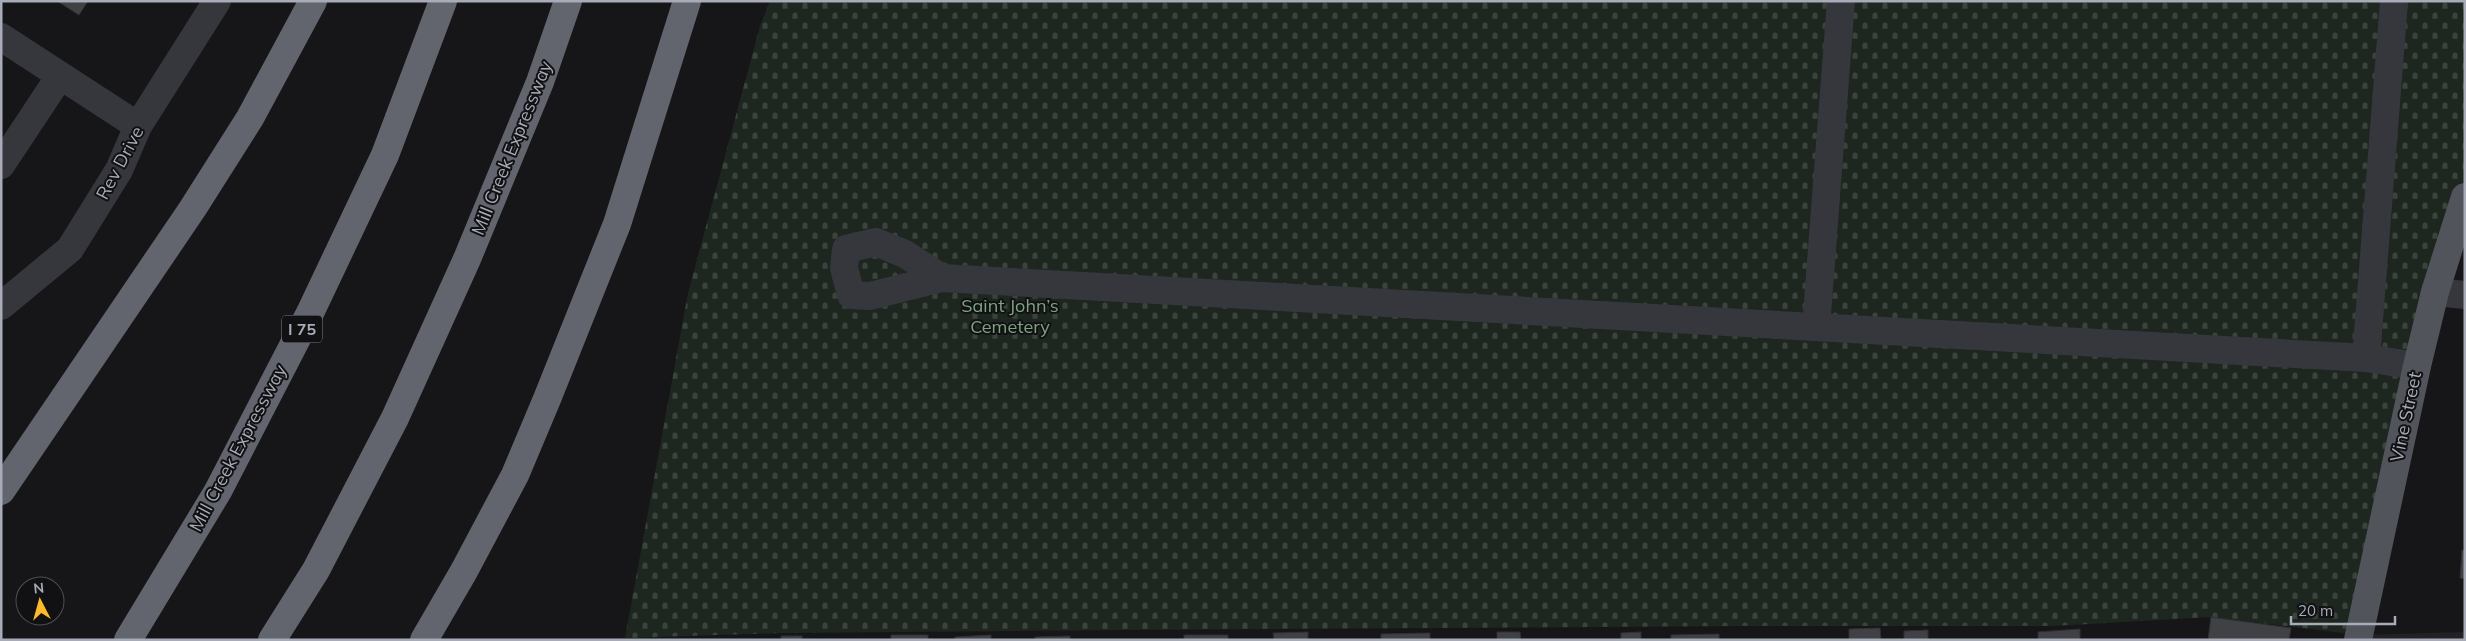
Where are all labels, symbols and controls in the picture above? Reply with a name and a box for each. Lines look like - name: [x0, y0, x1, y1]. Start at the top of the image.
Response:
- street label: Mill Creek Expressway: [466, 57, 557, 238]
- street label: Rev Drive: [91, 122, 148, 203]
- park label: Saint John’s Cemetery: [961, 294, 1059, 338]
- road number: I 75: [282, 316, 322, 342]
- street label: Mill Creek Expressway: [184, 360, 292, 535]
- street label: Vine Street: [2385, 370, 2426, 464]
- north arrow: [15, 576, 65, 626]
- text: N: [32, 579, 45, 598]
- scale bar: [2291, 594, 2395, 626]
- text: 20 m: [2298, 601, 2333, 620]

